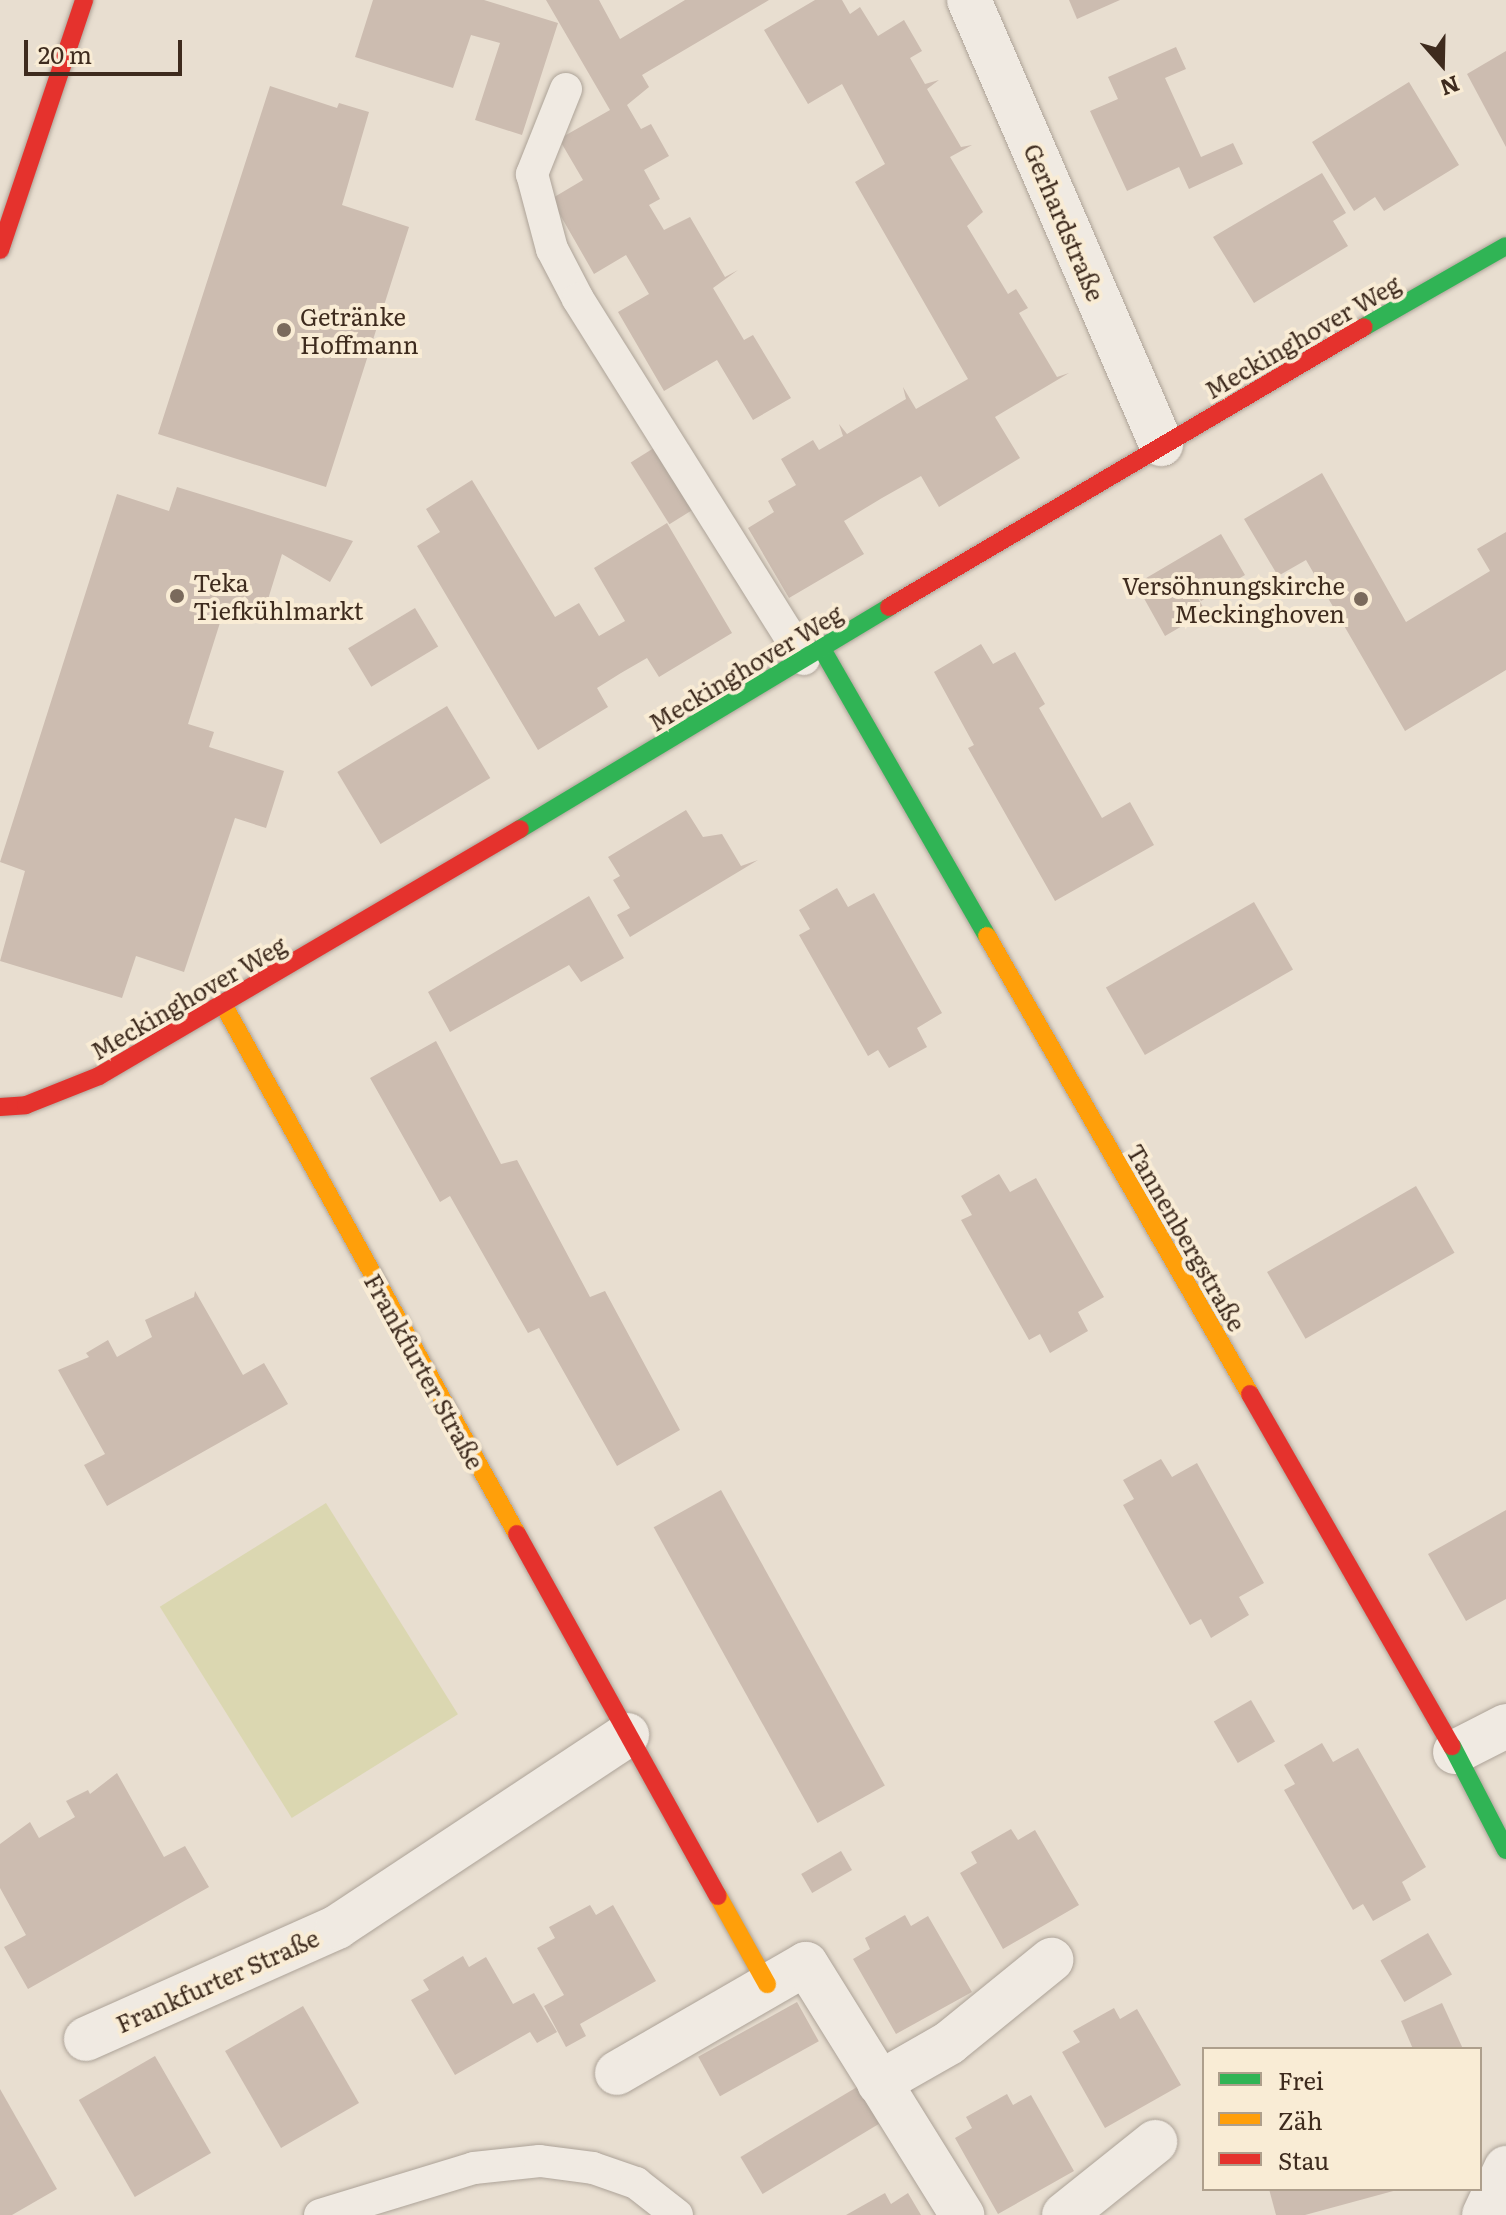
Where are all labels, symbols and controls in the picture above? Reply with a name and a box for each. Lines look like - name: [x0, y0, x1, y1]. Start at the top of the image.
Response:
- scale bar: [28, 24, 186, 74]
- north arrow: [1402, 24, 1482, 104]
- text: 20 m: [38, 36, 92, 71]
- text: N: [1436, 68, 1465, 106]
- street label: Gerhardstraße: [1019, 139, 1111, 305]
- street label: Meckinghover Weg: [1199, 268, 1405, 404]
- place label: Getränke Hoffmann: [300, 302, 419, 358]
- marker: Getränke Hoffmann: [275, 321, 293, 339]
- place label: Teka Tiefkühlmarkt: [193, 568, 364, 624]
- place label: Versöhnungskirche Meckinghoven: [1122, 571, 1345, 627]
- marker: Teka Tiefkühlmarkt: [168, 587, 186, 605]
- marker: Versöhnungskirche Meckinghoven: [1352, 590, 1370, 608]
- street label: Meckinghover Weg: [643, 598, 847, 736]
- street label: Meckinghover Weg: [85, 929, 291, 1065]
- street label: Tannenbergstraße: [1122, 1138, 1252, 1336]
- street label: Frankfurter Straße: [359, 1268, 491, 1474]
- street label: Frankfurter Straße: [111, 1922, 323, 2038]
- legend: [1202, 2047, 1482, 2191]
- text: Frei: [1278, 2062, 1324, 2097]
- text: Zäh: [1278, 2102, 1323, 2137]
- text: Stau: [1278, 2142, 1329, 2177]

